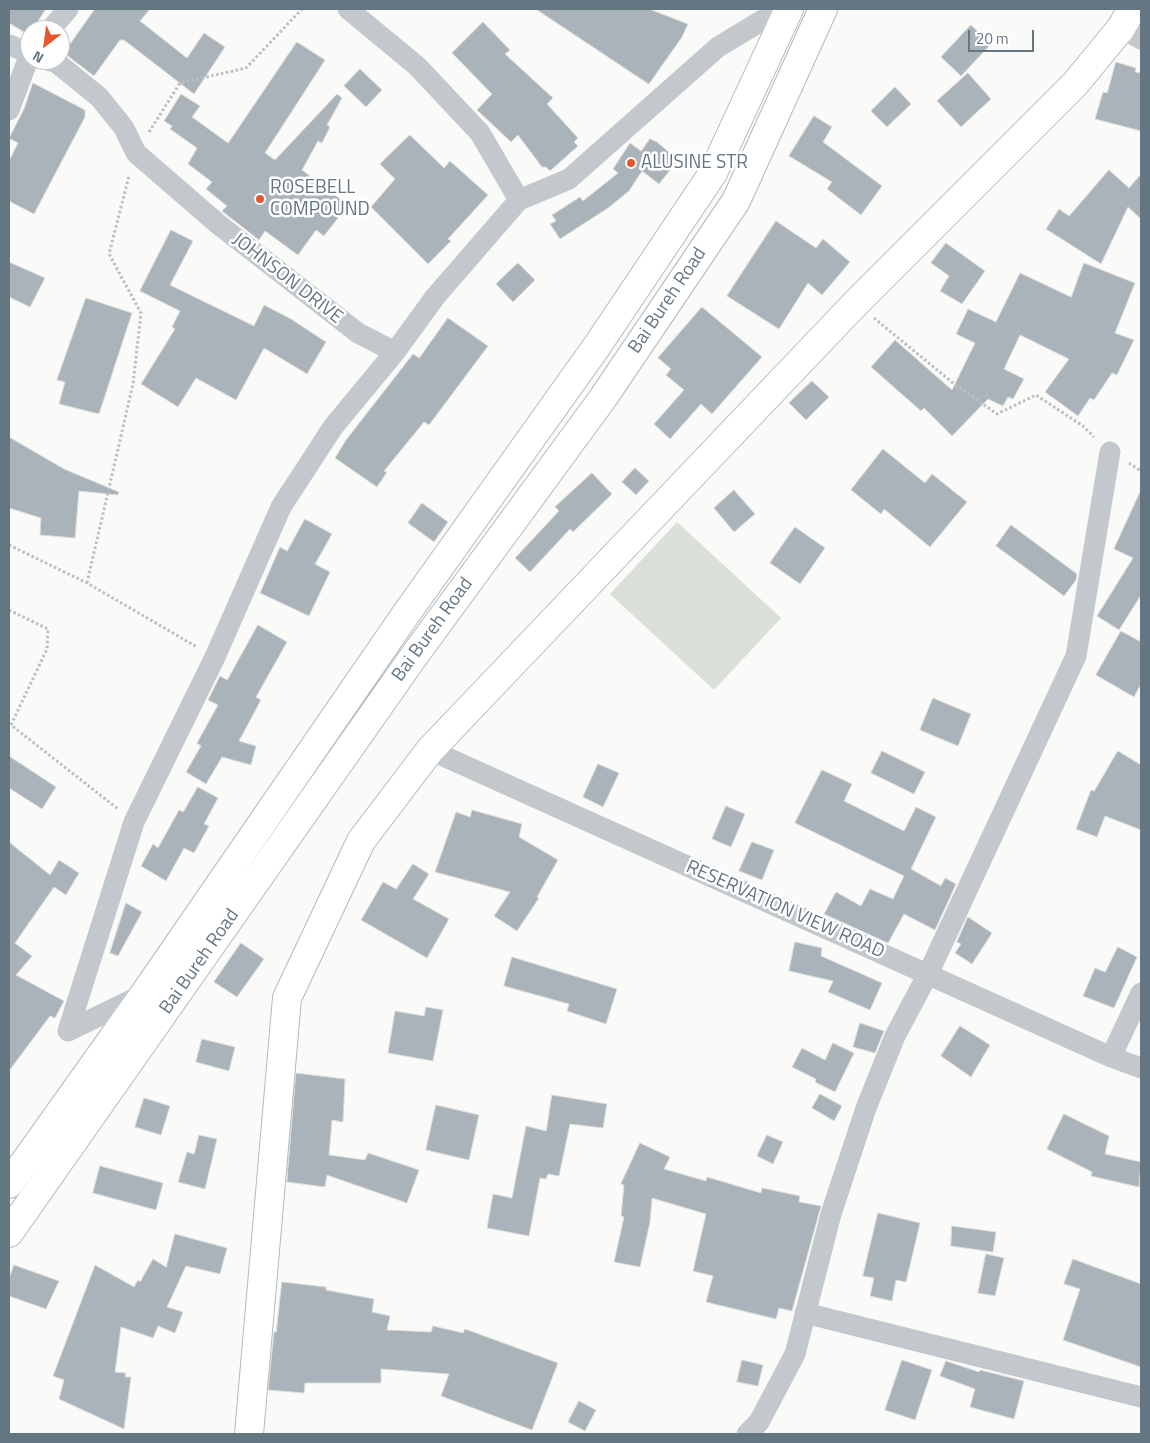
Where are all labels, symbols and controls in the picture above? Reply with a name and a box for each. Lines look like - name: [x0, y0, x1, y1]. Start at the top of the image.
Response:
- north arrow: [20, 20, 70, 70]
- scale bar: [970, 20, 1036, 52]
- text: 20 m: [976, 27, 1009, 50]
- text: N: [28, 46, 47, 69]
- place label: ALUSINE STR: [641, 152, 748, 174]
- marker: ALUSINE STR: [625, 157, 637, 169]
- place label: ROSEBELL COMPOUND: [270, 177, 370, 221]
- marker: ROSEBELL COMPOUND: [254, 193, 266, 205]
- street label: JOHNSON DRIVE: [227, 229, 347, 329]
- street label: Bai Bureh Road: [624, 244, 712, 358]
- street label: Bai Bureh Road: [388, 574, 478, 686]
- street label: RESERVATION VIEW ROAD: [682, 856, 888, 964]
- street label: Bai Bureh Road: [155, 905, 245, 1019]

